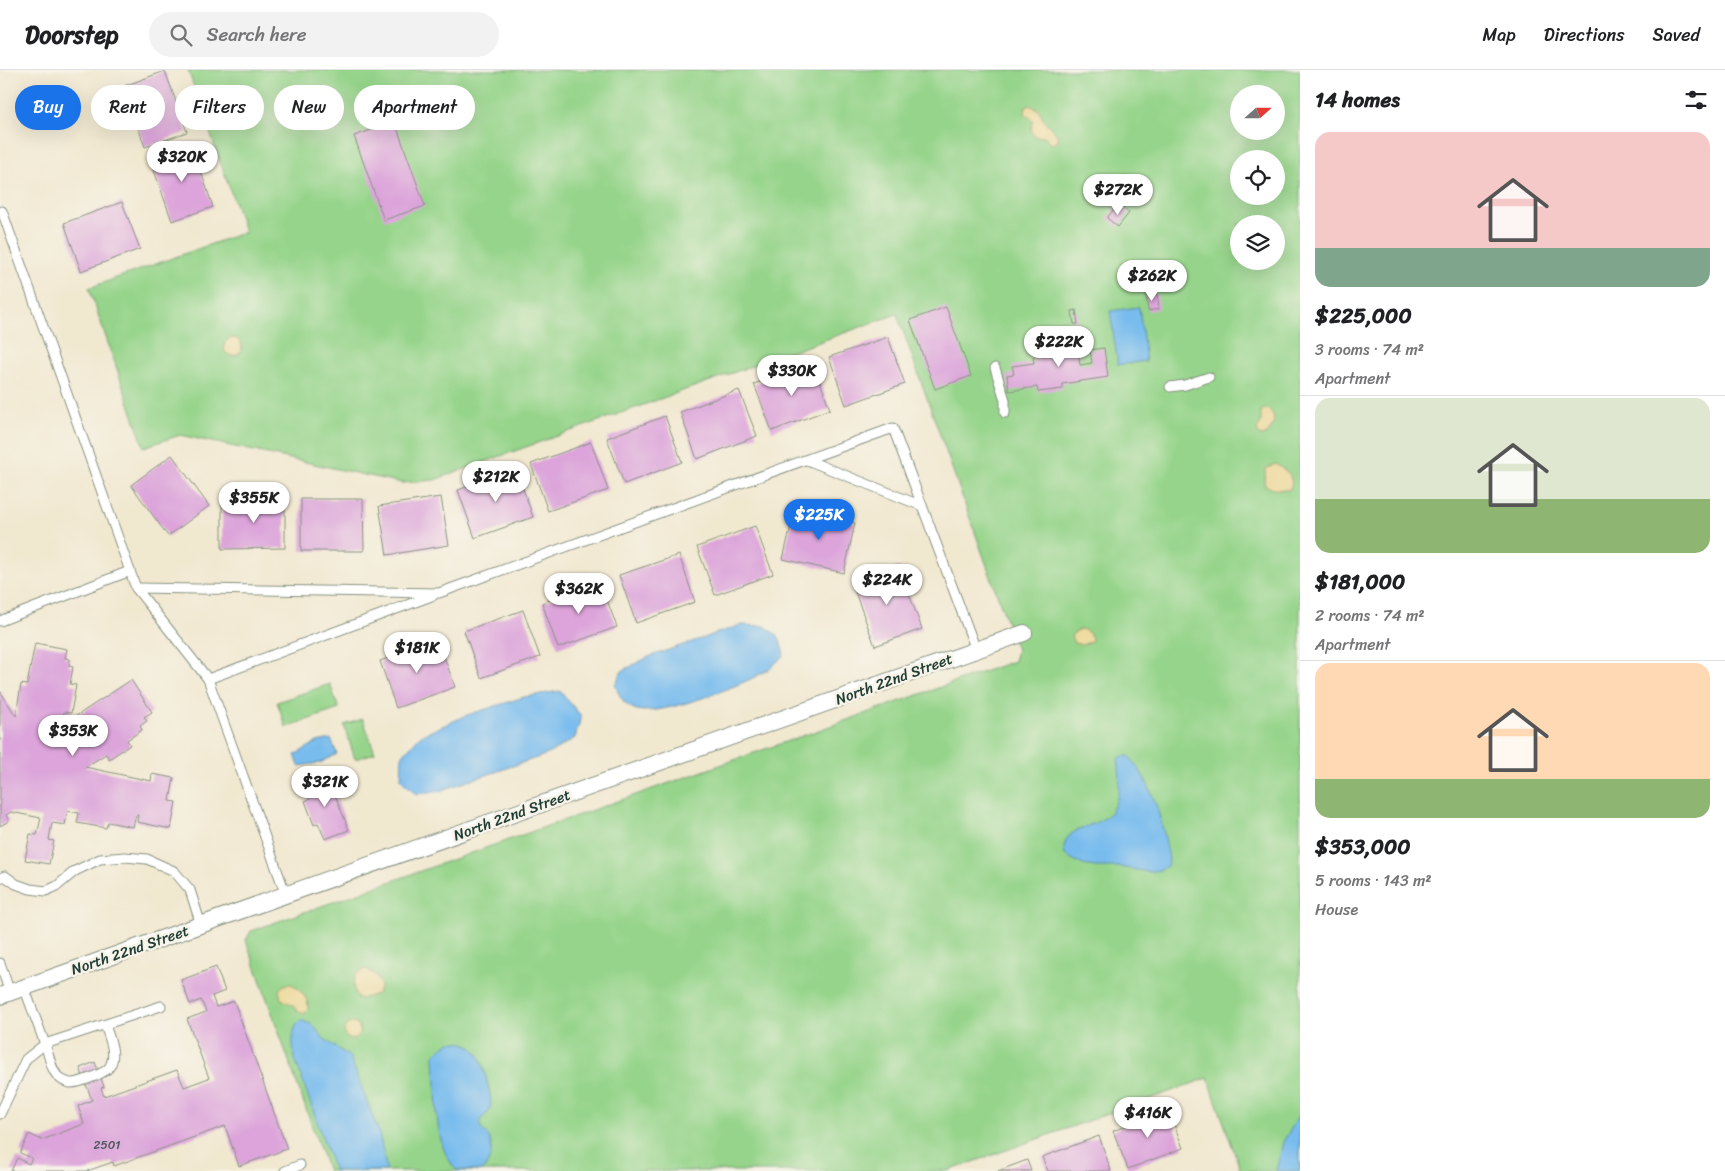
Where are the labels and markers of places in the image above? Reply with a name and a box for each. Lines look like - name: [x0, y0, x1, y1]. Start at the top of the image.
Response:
- pin: $320K: [147, 140, 217, 183]
- pin: $272K: [1083, 174, 1153, 216]
- pin: $262K: [1117, 260, 1187, 302]
- pin: $222K: [1024, 326, 1094, 368]
- pin: $330K: [757, 354, 827, 397]
- pin: $212K: [461, 460, 531, 503]
- pin: $355K: [219, 482, 289, 524]
- pin: $225K: [784, 498, 854, 541]
- pin: $224K: [852, 564, 922, 606]
- pin: $362K: [544, 572, 614, 615]
- pin: $181K: [382, 632, 452, 674]
- pin: $353K: [38, 714, 108, 757]
- pin: $321K: [290, 766, 360, 808]
- pin: $416K: [1113, 1096, 1183, 1139]

